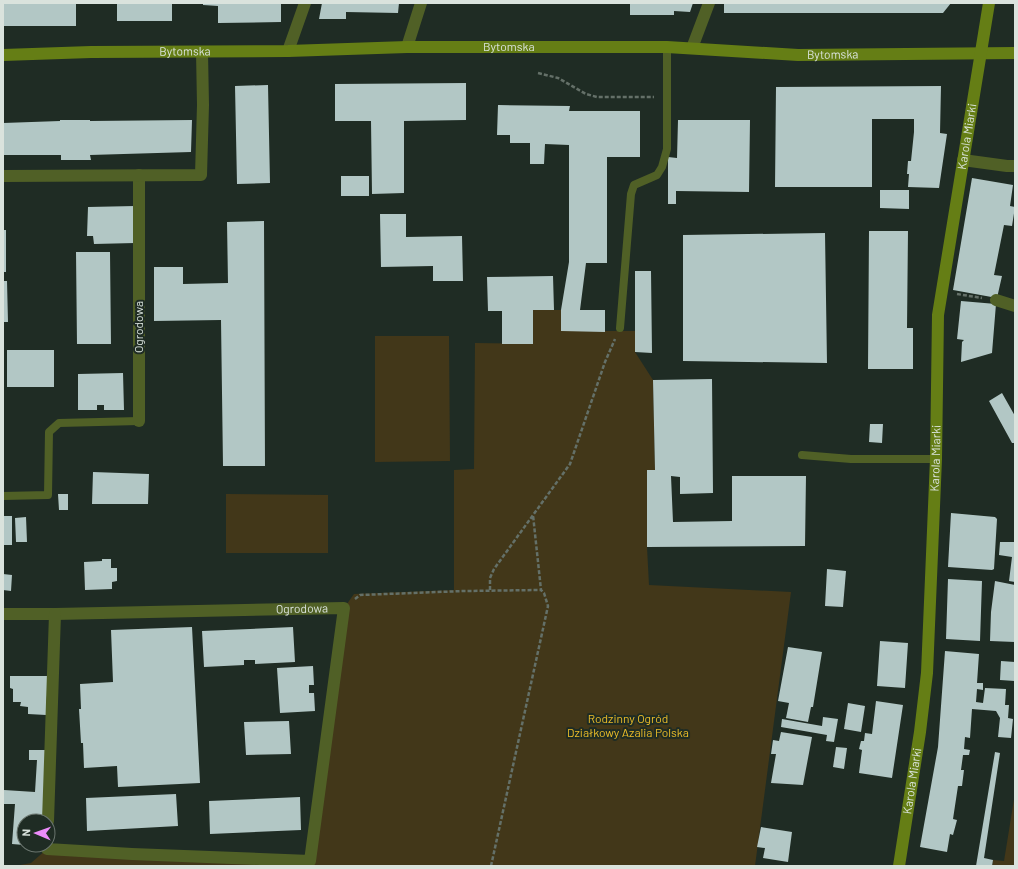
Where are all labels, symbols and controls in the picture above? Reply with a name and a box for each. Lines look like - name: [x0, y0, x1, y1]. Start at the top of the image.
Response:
- street label: Bytomska: [483, 39, 535, 53]
- street label: Bytomska: [159, 43, 211, 58]
- street label: Bytomska: [807, 46, 858, 61]
- street label: Karola Miarki: [954, 102, 978, 171]
- street label: Ogrodowa: [131, 301, 145, 353]
- street label: Karola Miarki: [927, 425, 942, 492]
- street label: Ogrodowa: [276, 600, 328, 615]
- park label: Rodzinny Ogród Działkowy Azalia Polska: [567, 711, 689, 739]
- street label: Karola Miarki: [899, 747, 923, 815]
- north arrow: [16, 813, 56, 853]
- text: N: [19, 829, 32, 837]

